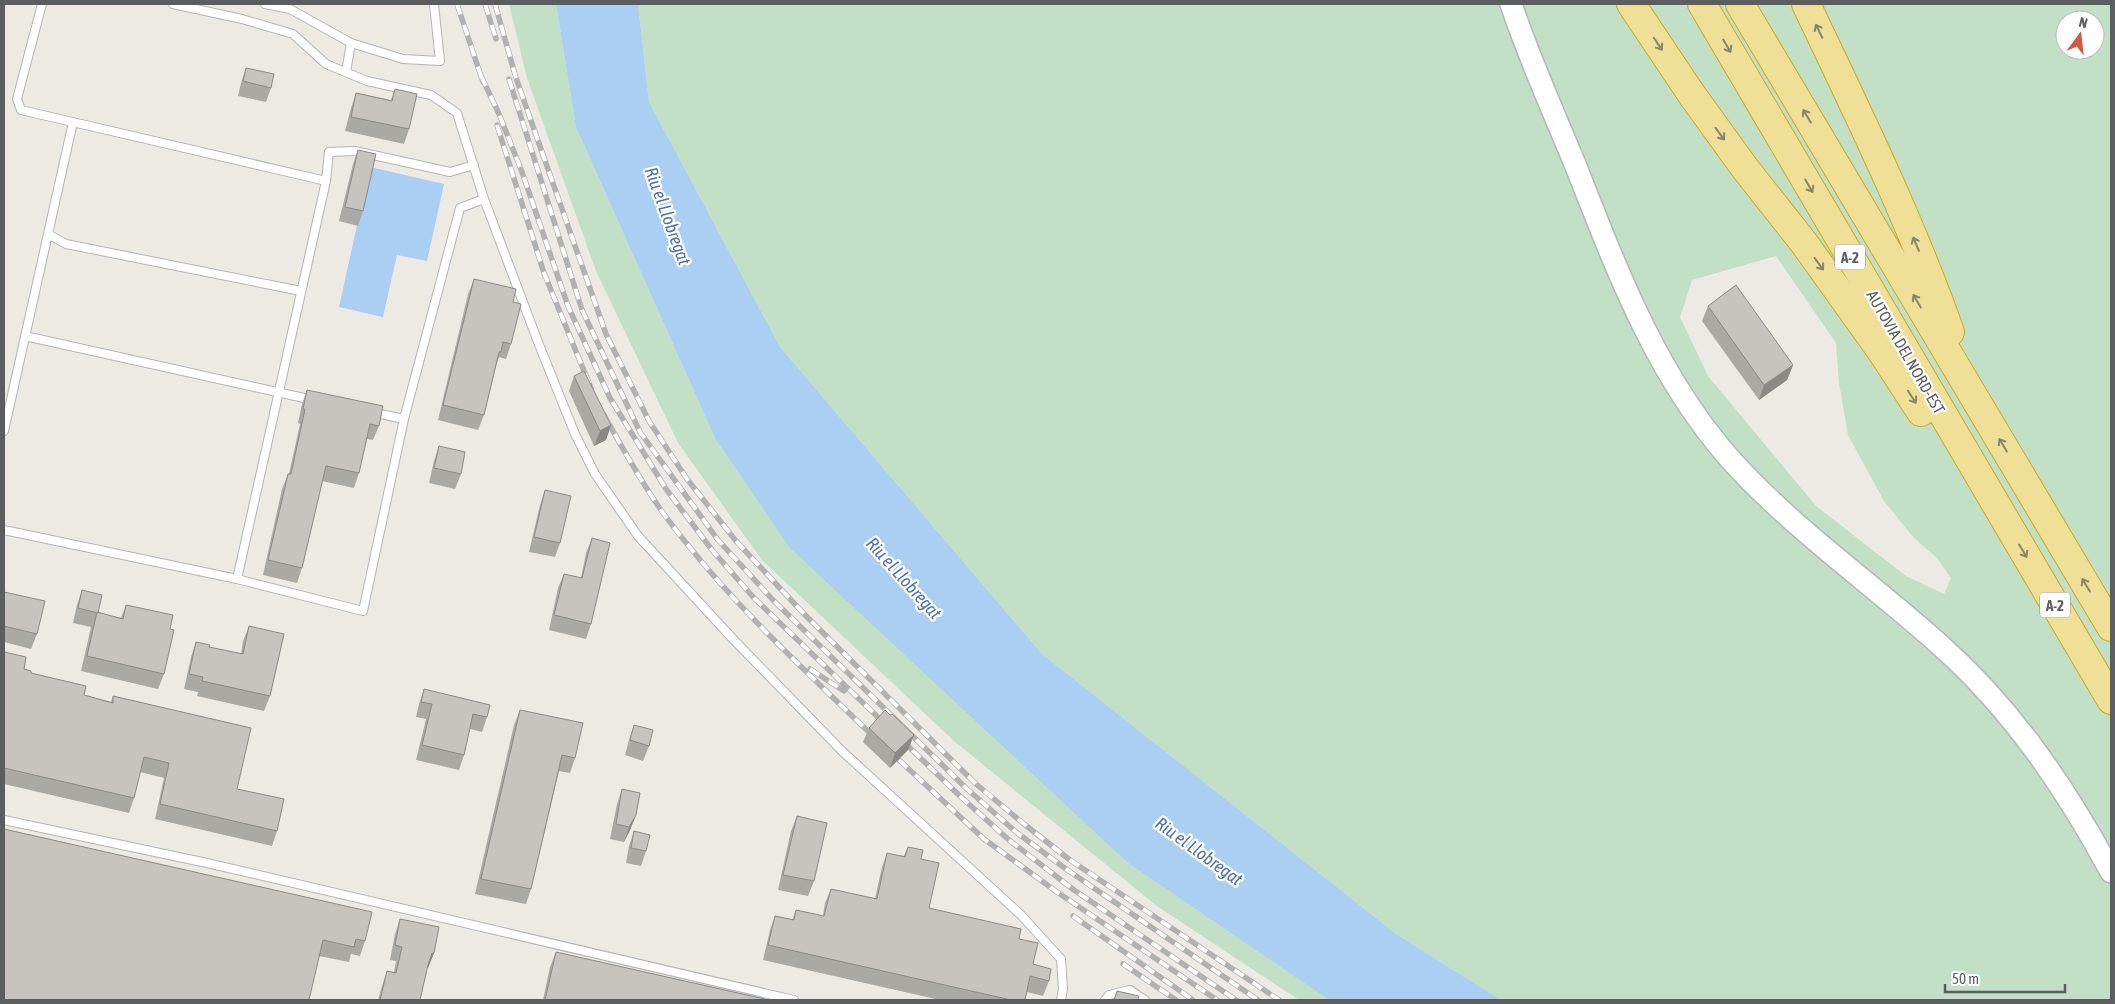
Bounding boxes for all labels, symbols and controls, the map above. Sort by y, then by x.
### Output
north arrow [2055,10,2105,60]
text: N [2077,14,2089,31]
one-way arrow [1814,24,1823,39]
one-way arrow [1653,37,1663,51]
one-way arrow [1722,38,1732,52]
one-way arrow [1802,109,1812,123]
one-way arrow [1715,127,1726,140]
water label: Riu el Llobregat [641,164,696,268]
one-way arrow [1804,178,1814,192]
one-way arrow [1910,237,1920,252]
road number: A-2 [1835,244,1865,270]
one-way arrow [1813,257,1824,270]
street label: AUTOVIA DEL NORD-EST [1863,287,1949,417]
one-way arrow [1912,294,1922,308]
one-way arrow [1906,390,1917,404]
one-way arrow [1998,439,2008,453]
water label: Riu el Llobregat [862,533,947,624]
one-way arrow [2019,544,2029,558]
one-way arrow [2081,578,2091,592]
road number: A-2 [2040,592,2070,618]
water label: Riu el Llobregat [1151,812,1247,890]
scale bar [1945,962,2065,994]
text: 50 m [1952,970,1979,987]

